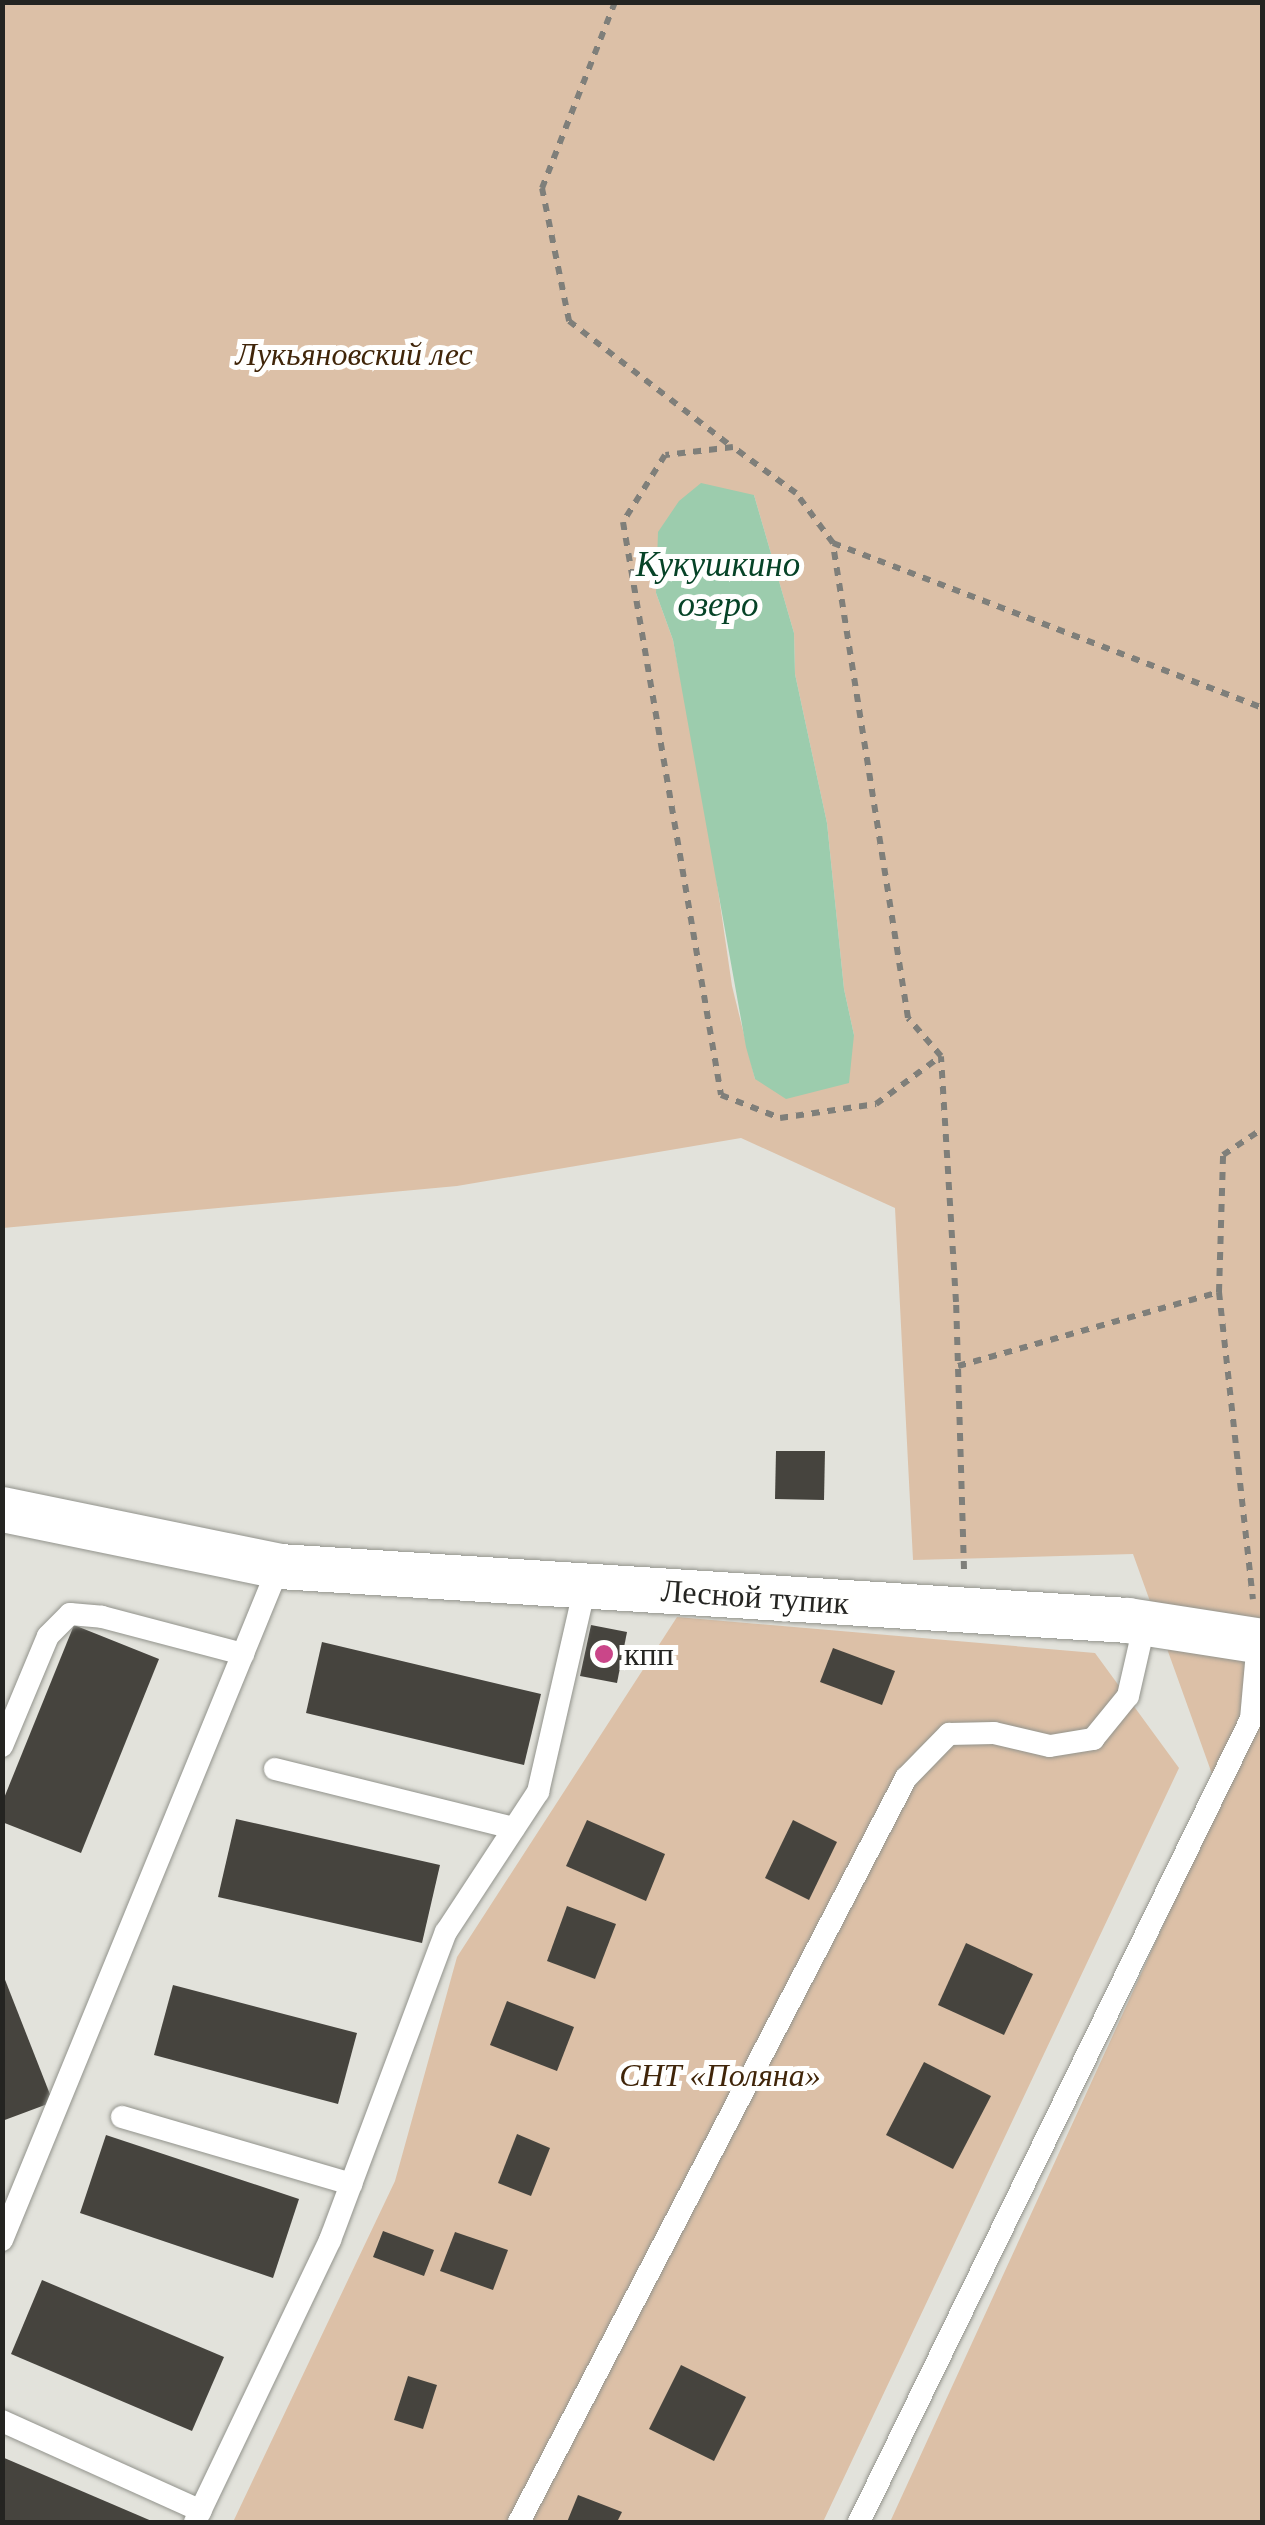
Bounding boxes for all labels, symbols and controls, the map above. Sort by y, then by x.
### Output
park label: Лукьяновский лес [235,335,473,373]
water label: Кукушкино озеро [636,544,800,626]
street label: Лесной тупик [660,1571,850,1623]
place label: кпп [624,1635,674,1673]
marker: кпп [593,1643,615,1665]
park label: СНТ «Поляна» [619,2056,821,2094]

